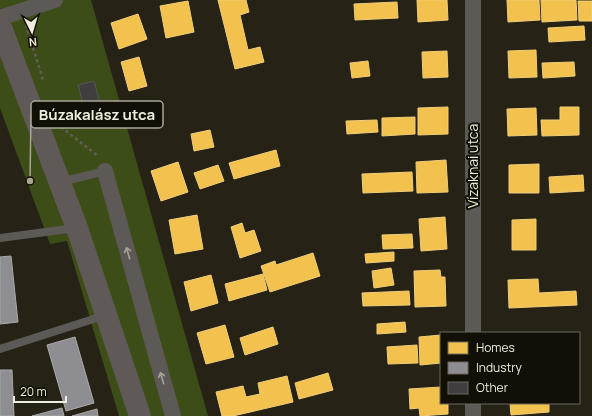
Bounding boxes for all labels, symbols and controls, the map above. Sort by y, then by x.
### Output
north arrow [12,12,52,52]
text: N [28,35,38,50]
callout: Búzakalász utca [31,101,163,128]
text: Búzakalász utca [39,104,155,125]
street label: Vízaknai utca [463,124,482,208]
one-way arrow [123,247,131,260]
legend [440,332,580,404]
text: Homes [476,339,515,356]
text: Industry [476,359,522,376]
one-way arrow [158,372,166,385]
scale bar [14,378,66,404]
text: Other [476,379,509,396]
text: 20 m [20,383,47,400]

